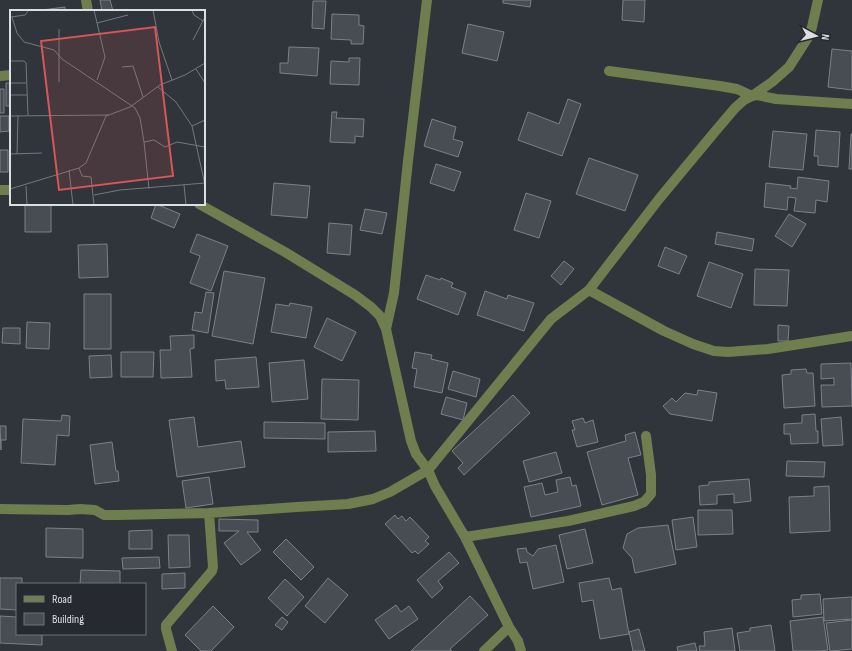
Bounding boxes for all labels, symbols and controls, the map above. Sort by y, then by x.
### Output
inset map [10,10,205,205]
north arrow [796,16,836,56]
text: N [819,33,832,41]
legend [16,583,146,635]
text: Road [52,592,72,607]
text: Building [52,612,84,627]

